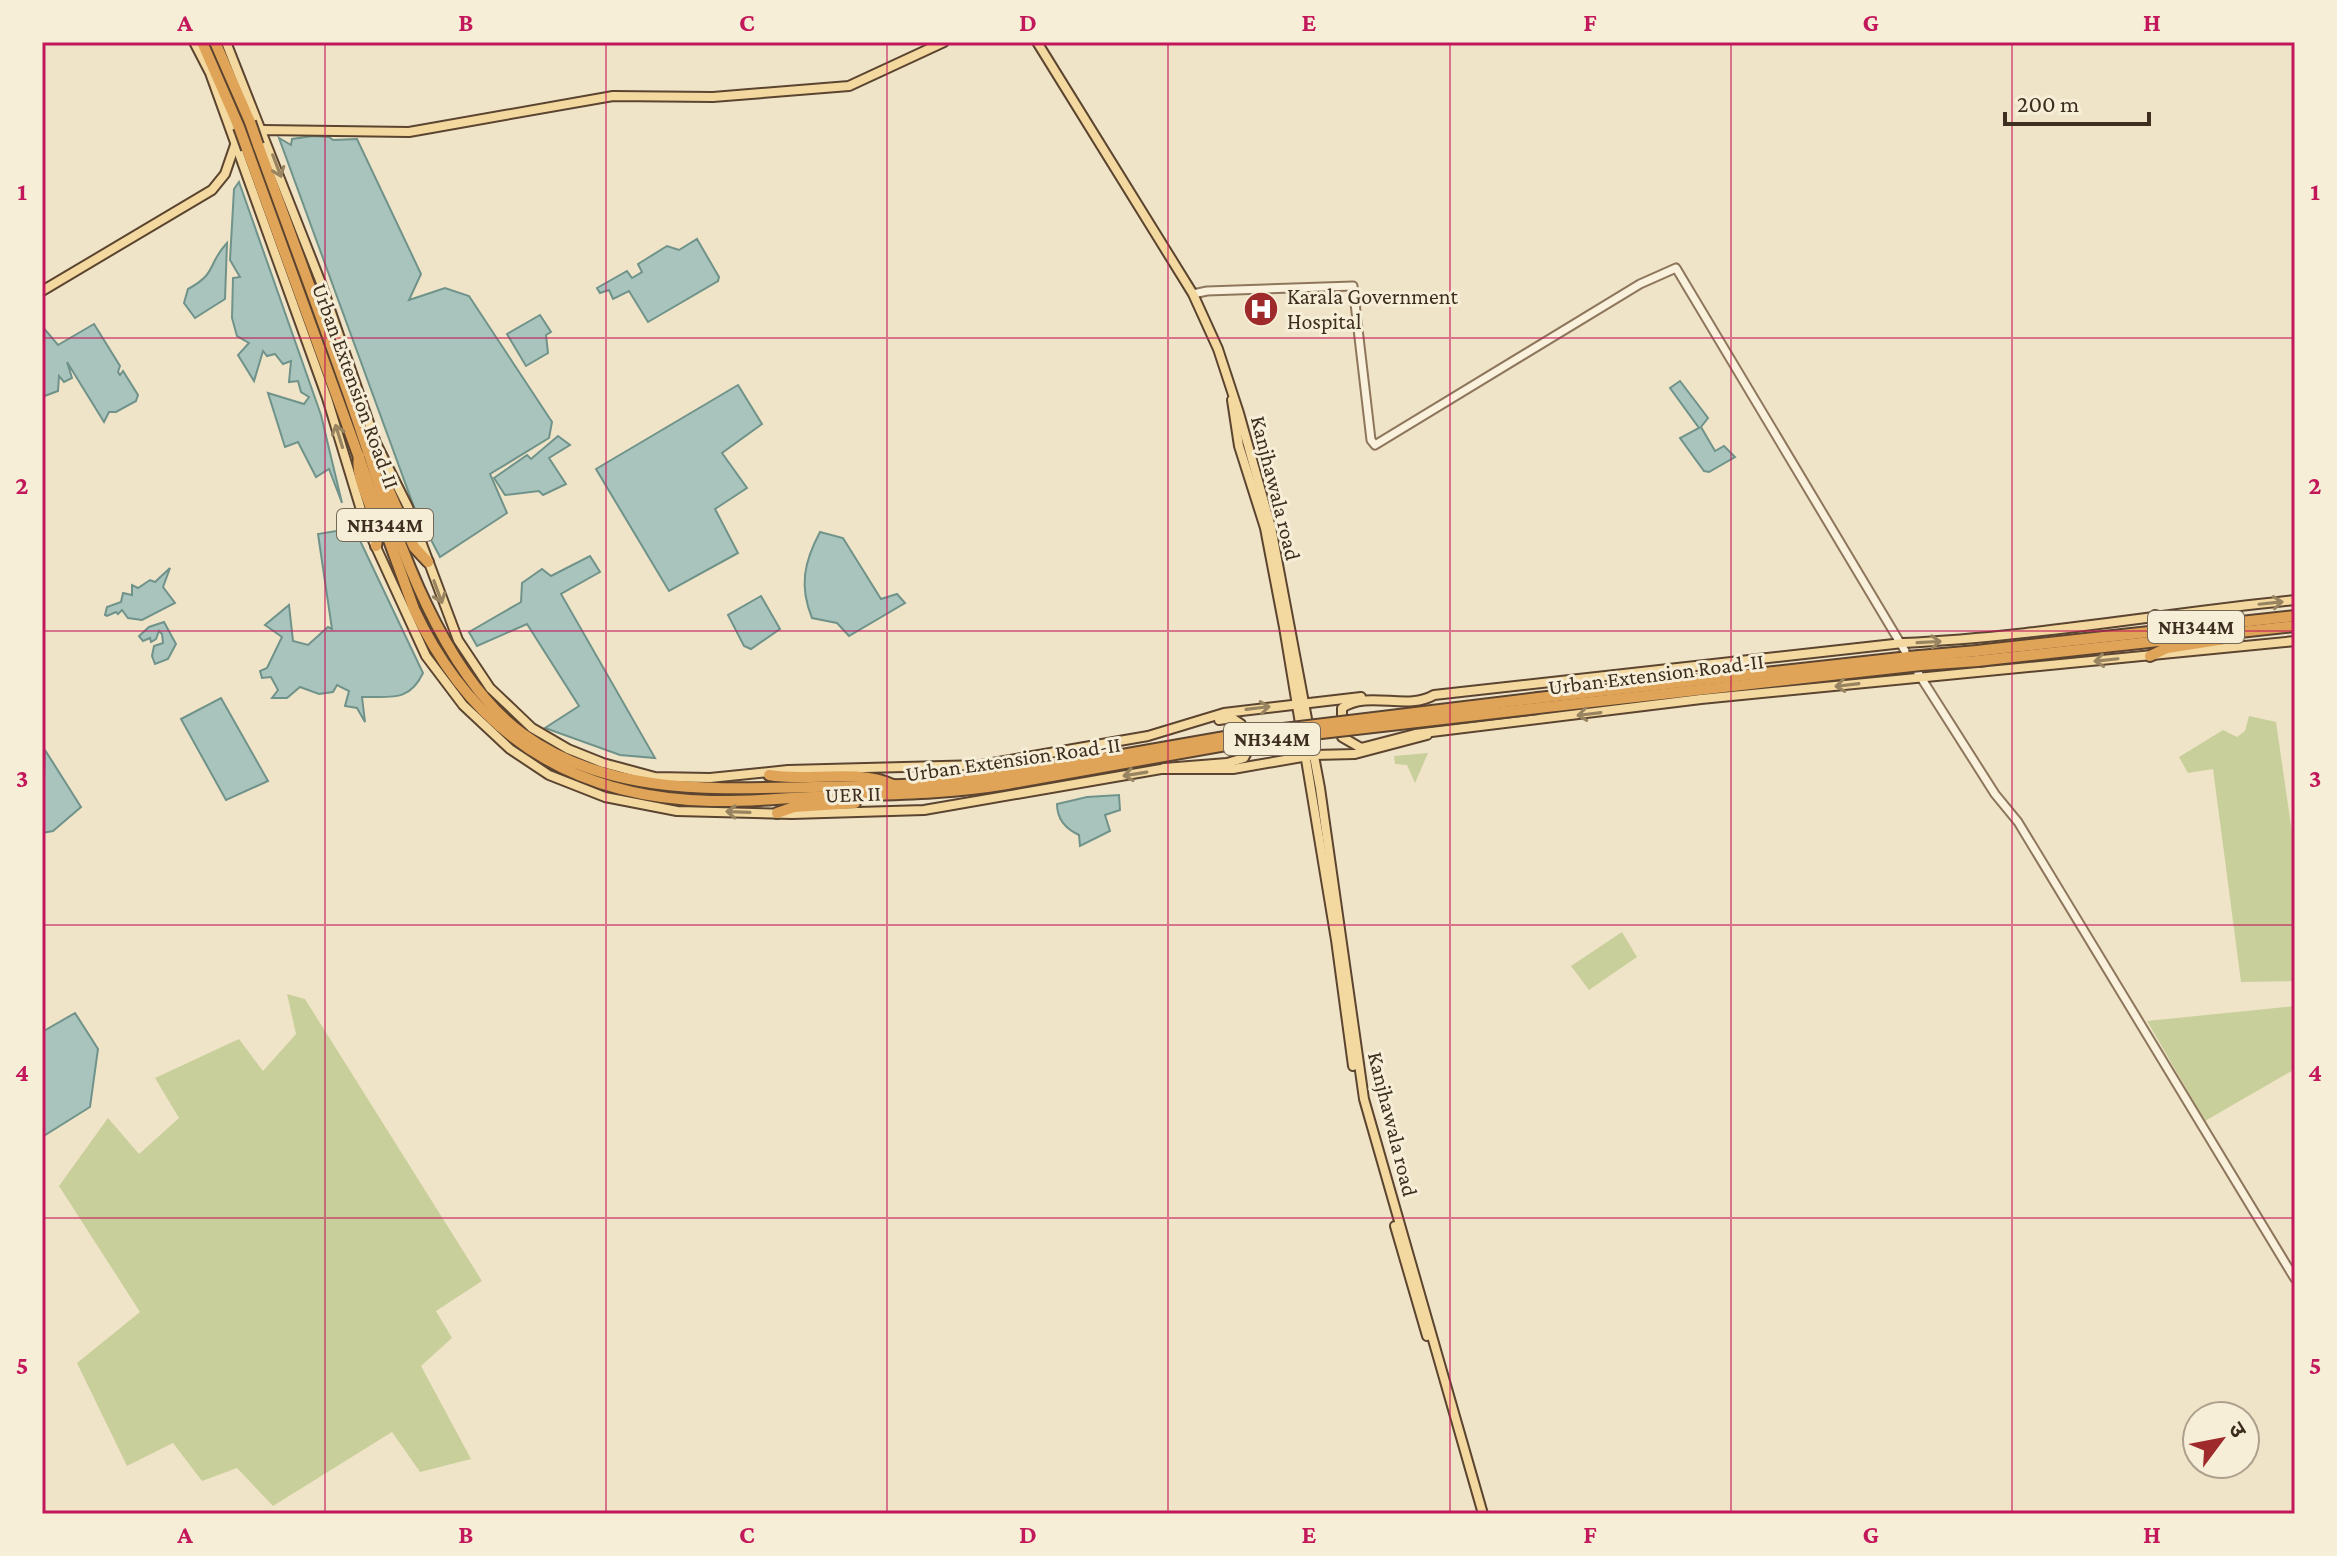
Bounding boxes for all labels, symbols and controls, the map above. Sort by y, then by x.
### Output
text: A [176,8,193,37]
text: B [458,8,474,37]
text: C [739,8,755,37]
text: D [1019,8,1037,37]
text: E [1302,8,1317,37]
text: F [1583,8,1597,37]
text: G [1863,8,1879,37]
text: H [2143,8,2161,37]
scale bar [2005,76,2149,126]
text: 200 m [2017,90,2079,117]
one-way arrow [271,153,285,178]
text: 1 [17,177,27,206]
text: 1 [2310,177,2320,206]
street label: Urban Extension Road-II [307,280,405,492]
place label: Karala Government Hospital [1287,284,1458,334]
hospital icon: Karala Government Hospital [1242,290,1280,328]
street label: Kanjhawala road [1246,413,1306,563]
one-way arrow [330,424,345,449]
text: 2 [15,471,29,500]
text: 2 [2308,471,2322,500]
road number: NH344M [337,509,433,541]
one-way arrow [432,579,446,604]
one-way arrow [2257,595,2284,610]
road number: NH344M [2148,611,2244,643]
one-way arrow [1915,634,1942,649]
street label: Urban Extension Road-II [1547,648,1765,700]
one-way arrow [2093,653,2120,668]
one-way arrow [1835,678,1860,693]
one-way arrow [1244,701,1271,716]
one-way arrow [1576,706,1603,721]
road number: NH344M [1224,723,1320,755]
street label: Urban Extension Road-II [904,732,1122,786]
text: 3 [16,764,28,793]
text: 3 [2309,764,2321,793]
one-way arrow [1123,767,1148,782]
street label: UER II [825,781,881,807]
one-way arrow [725,804,752,819]
street label: Kanjhawala road [1363,1049,1423,1199]
text: 4 [15,1058,29,1087]
text: 4 [2308,1058,2322,1087]
text: 5 [16,1351,28,1380]
text: 5 [2309,1351,2321,1380]
north arrow [2181,1400,2261,1480]
text: उ [2224,1418,2252,1443]
text: A [176,1520,193,1549]
text: B [458,1520,474,1549]
text: C [739,1520,755,1549]
text: D [1019,1520,1037,1549]
text: E [1302,1520,1317,1549]
text: F [1583,1520,1597,1549]
text: G [1863,1520,1879,1549]
text: H [2143,1520,2161,1549]

